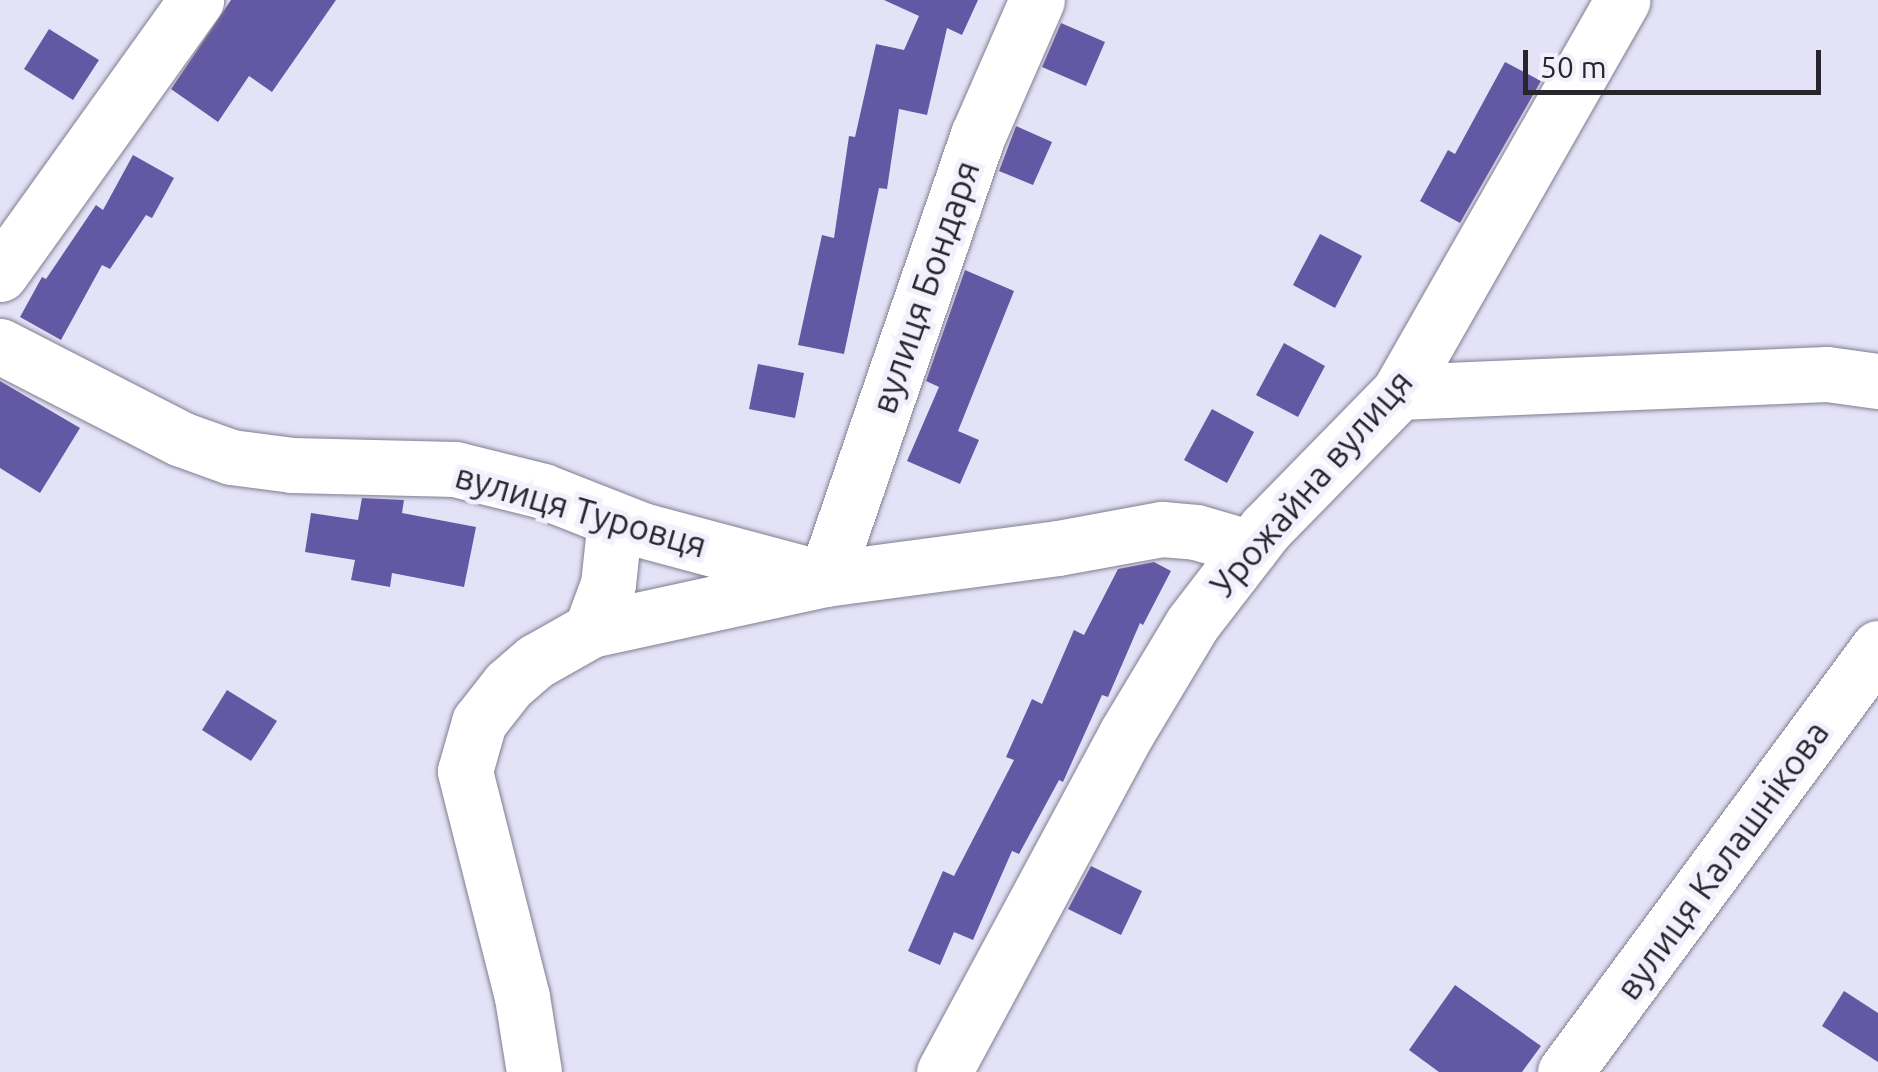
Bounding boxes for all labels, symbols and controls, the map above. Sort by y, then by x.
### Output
scale bar [1528,30,1826,92]
text: 50 m [1540,50,1607,84]
street label: вулиця Бондаря [862,155,988,419]
street label: Урожайна вулиця [1201,361,1421,605]
street label: вулиця Туровця [451,454,711,566]
street label: вулиця Калашнікова [1607,712,1837,1008]

